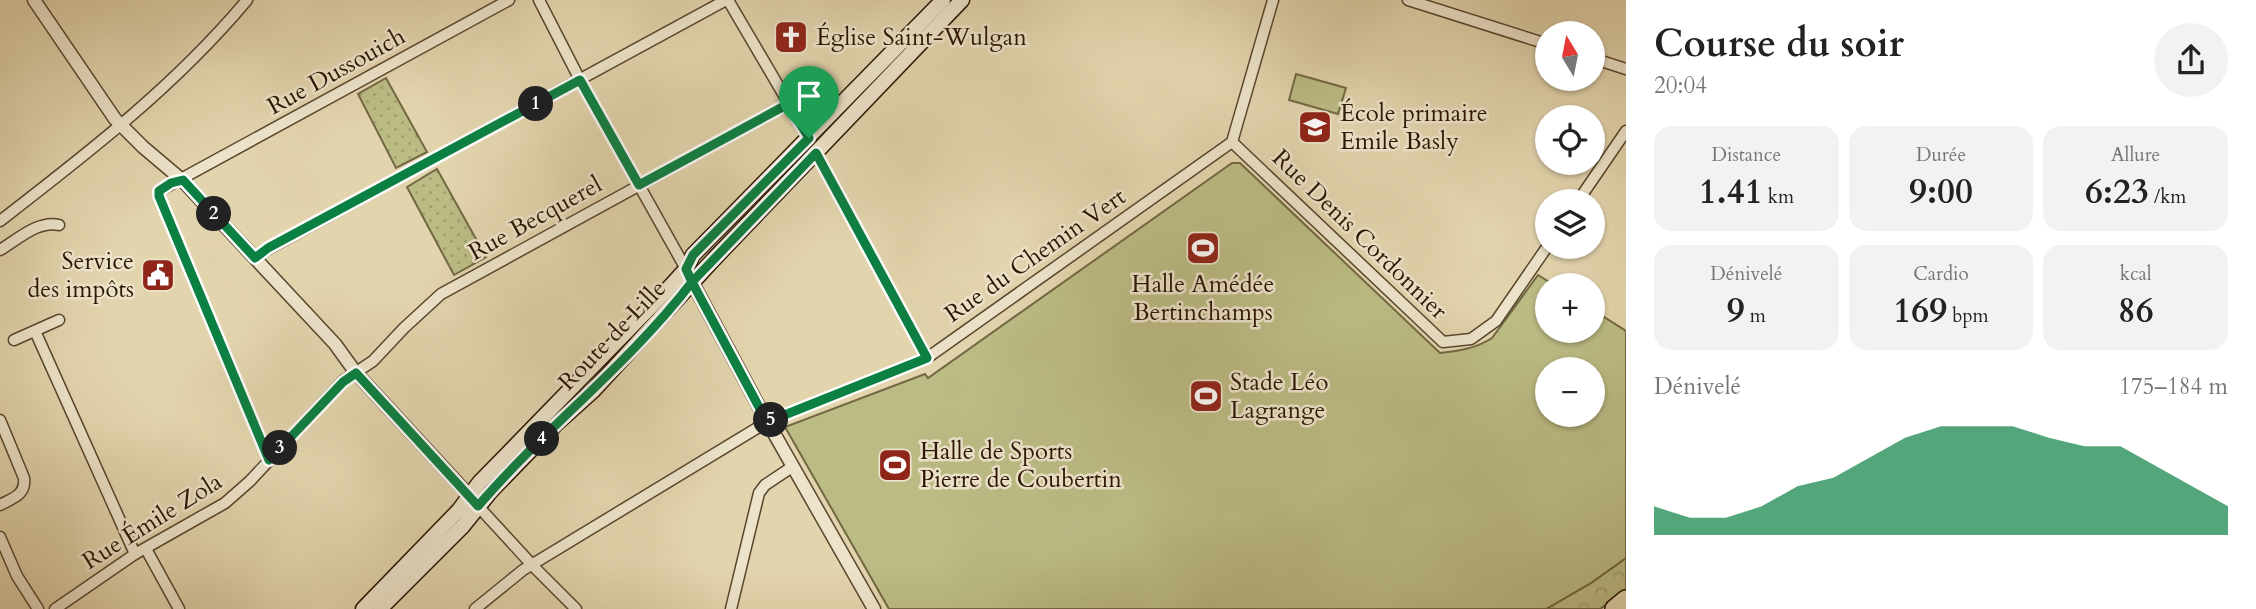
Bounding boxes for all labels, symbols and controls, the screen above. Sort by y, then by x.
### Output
church icon: Église Saint-Wulgan [772,18,810,56]
text: Course du soir [1654,18,1904,70]
street label: Rue Dussouich [261,20,411,123]
place label: Église Saint-Wulgan [816,21,1027,54]
north arrow [1535,21,1605,91]
map controls [1535,21,1605,427]
button: share [2154,23,2228,97]
pin [779,66,839,138]
text: 20:04 [1654,70,1707,101]
icon: arrive [790,77,828,115]
pin: 1 [518,86,554,122]
text: 1 [531,90,540,116]
place label: École primaire Emile Basly [1340,97,1488,158]
button: locate [1535,105,1605,175]
school or university icon: École primaire Emile Basly [1296,108,1334,146]
street label: Rue Denis Cordonnier [1265,142,1455,327]
text: Distance [1712,142,1781,168]
text: Durée [1916,142,1966,168]
text: Allure [2111,142,2160,168]
street label: Rue Becquerel [463,168,608,269]
text: 1.41 [1699,168,1763,216]
text: 9:00 [1909,168,1973,216]
text: 6:23 [2085,168,2149,216]
street label: Rue du Chemin Vert [938,180,1133,330]
text: km [1763,184,1794,210]
text: /km [2149,184,2186,210]
button: layers [1535,189,1605,259]
pin: 2 [196,196,232,232]
text: 2 [209,200,218,226]
sports icon: Halle Amédée Bertinchamps [1184,229,1222,267]
place label: Service des impôts [27,245,134,306]
public building icon: Service des impôts [139,256,177,294]
text: Dénivelé [1710,261,1782,287]
text: Cardio [1913,261,1969,287]
text: kcal [2120,261,2152,287]
place label: Halle Amédée Bertinchamps [1132,268,1274,329]
street label: Route de Lille [551,273,674,398]
button: + [1535,273,1605,343]
text: 9 [1727,287,1745,335]
text: 169 [1893,287,1947,335]
text: 86 [2118,287,2154,335]
text: m [1745,303,1766,329]
text: bpm [1947,303,1989,329]
button: − [1535,357,1605,427]
place label: Stade Léo Lagrange [1230,366,1329,427]
text: Dénivelé [1654,371,1741,402]
text: 175–184 m [2119,371,2228,402]
sports icon: Stade Léo Lagrange [1187,377,1225,415]
pin: 5 [754,402,788,438]
text: 5 [766,406,775,432]
pin: 4 [524,422,560,457]
text: 4 [537,425,546,451]
pin: 3 [262,430,298,466]
text: 3 [275,434,284,460]
place label: Halle de Sports Pierre de Coubertin [920,435,1122,496]
sports icon: Halle de Sports Pierre de Coubertin [876,446,914,484]
street label: Rue Émile Zola [76,465,229,578]

